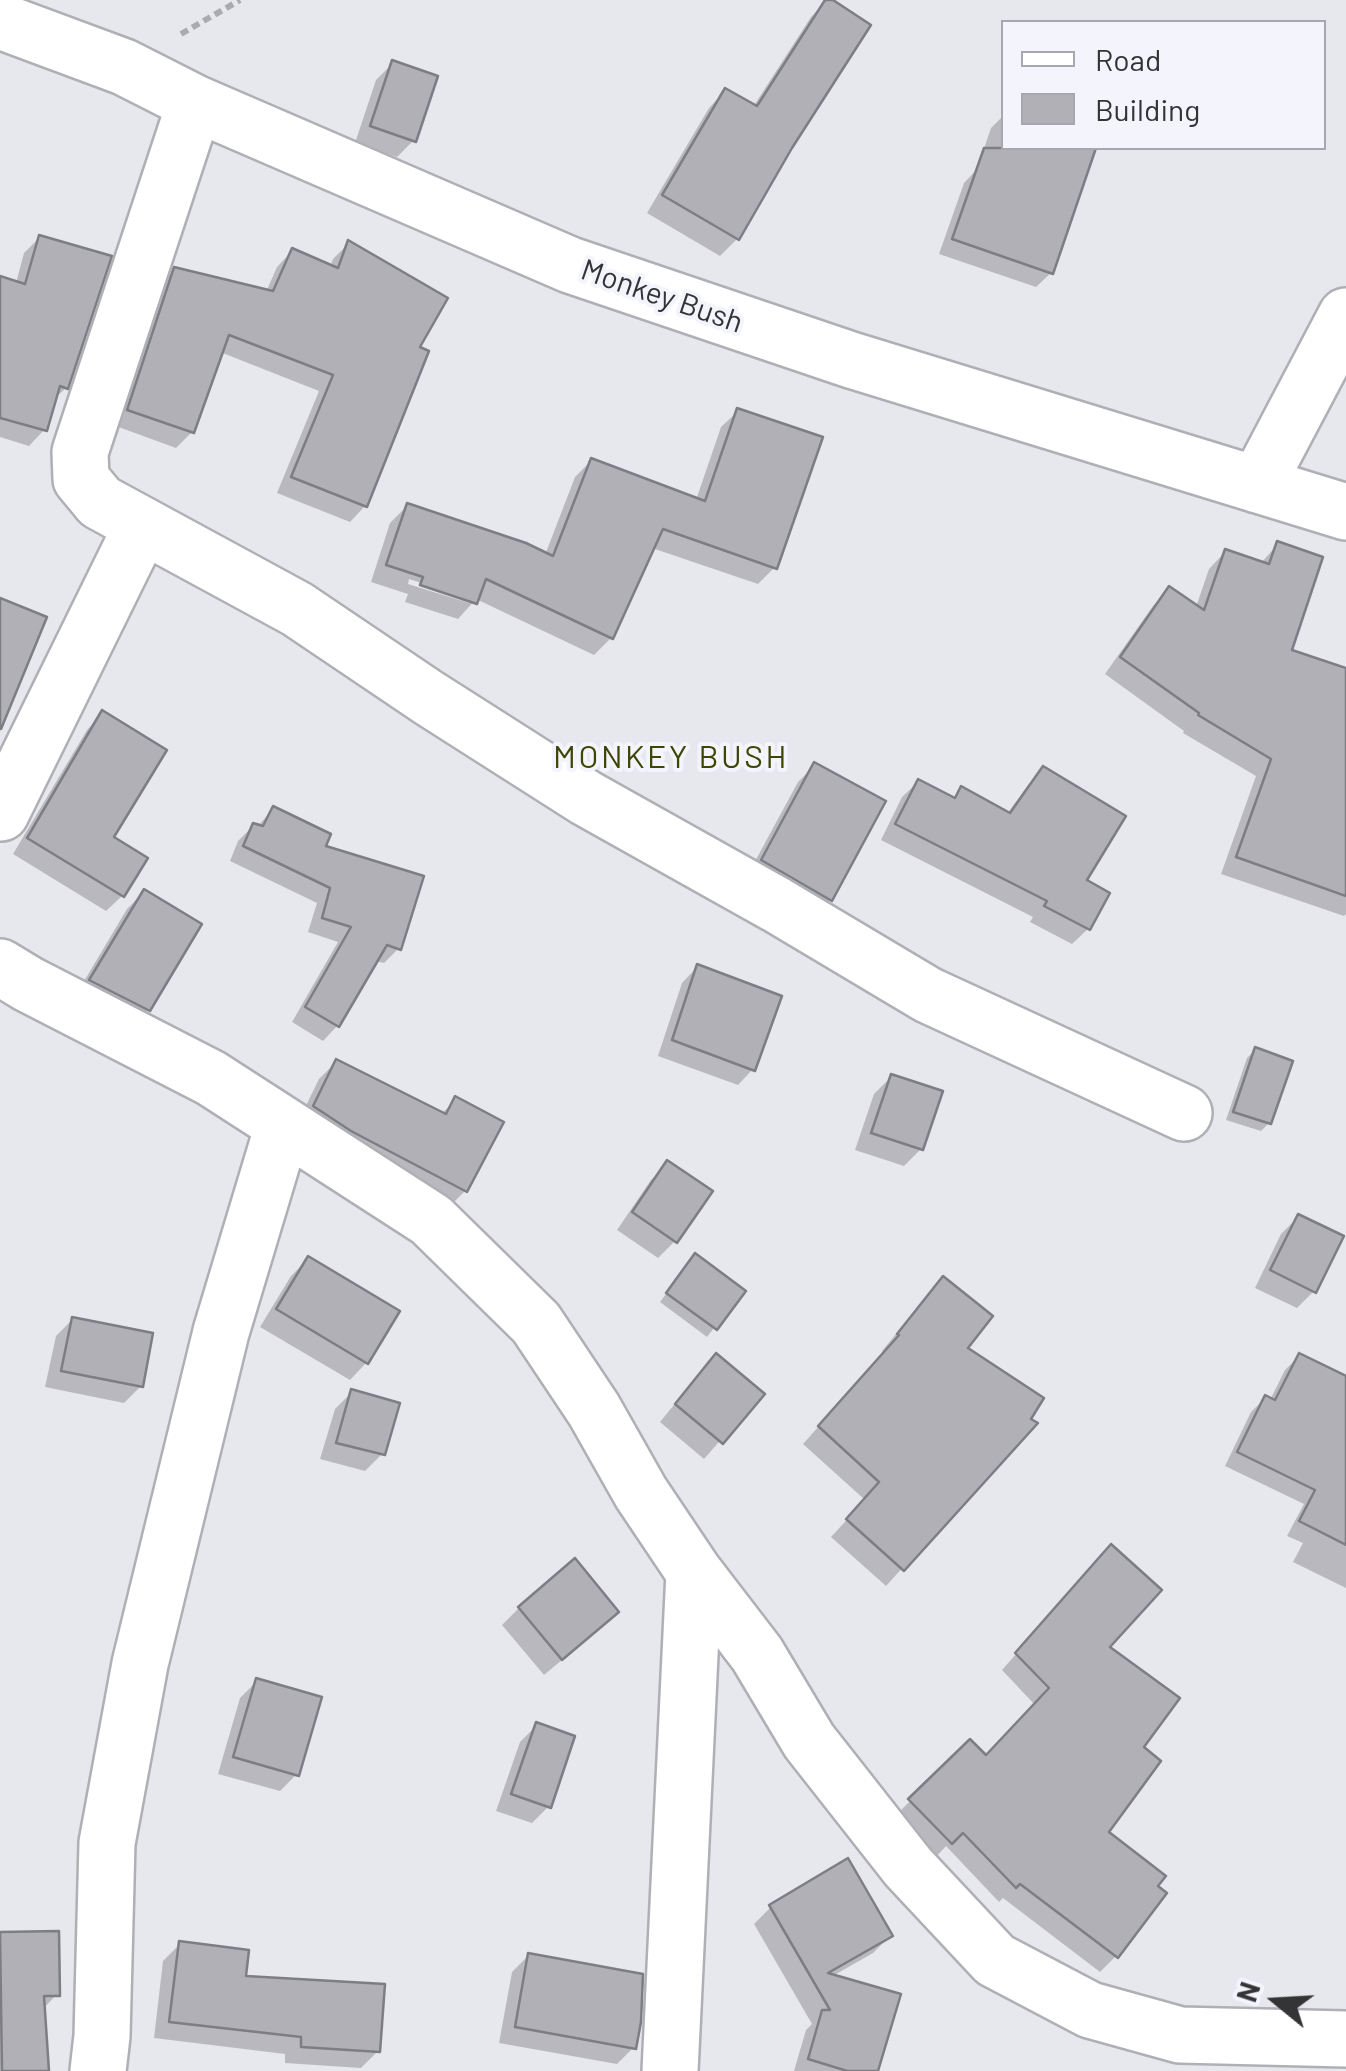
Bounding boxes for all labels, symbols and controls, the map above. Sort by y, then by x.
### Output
legend [1001,20,1326,150]
text: Road [1095,41,1161,77]
text: Building [1095,91,1200,127]
street label: Monkey Bush [576,251,748,341]
district label: MONKEY BUSH [553,738,789,776]
north arrow [1226,1951,1326,2051]
text: N [1228,1978,1267,2006]

